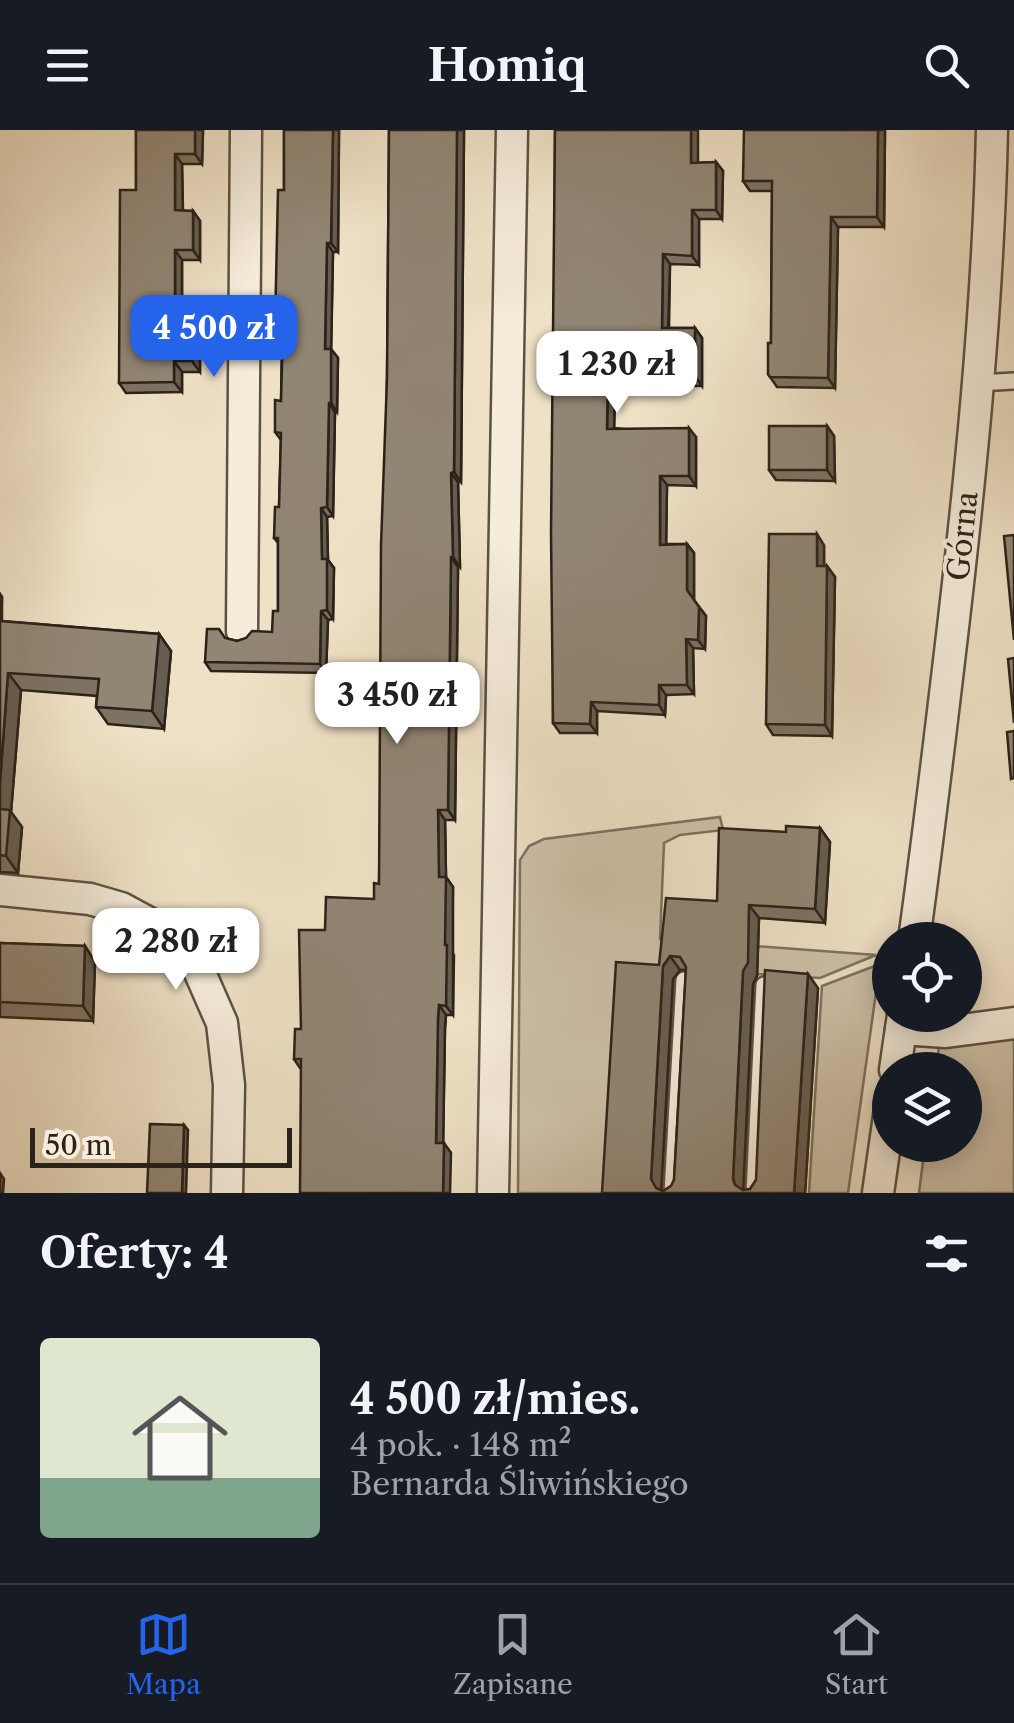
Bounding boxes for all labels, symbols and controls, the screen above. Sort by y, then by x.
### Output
text: Homiq [427,37,587,93]
icon: menu [40,38,95,93]
icon: search [919,38,974,93]
pin: 4 500 zł [111,295,317,380]
text: 4 500 zł [153,308,275,347]
pin: 1 230 zł [514,331,720,416]
text: 1 230 zł [558,344,676,383]
street label: Górna [939,489,986,583]
pin: 3 450 zł [294,662,500,747]
text: 3 450 zł [337,675,457,714]
pin: 2 280 zł [73,908,279,993]
text: 2 280 zł [114,921,238,960]
map controls [872,922,982,1162]
button: locate [872,922,982,1032]
button: layers [872,1052,982,1162]
scale bar [30,1123,292,1168]
text: 50 m [45,1128,112,1162]
icon: filters [919,1226,974,1281]
text: Oferty: 4 [40,1227,229,1279]
text: 4 500 zł/mies. [350,1373,640,1425]
icon: home [120,1378,240,1498]
text: 4 pok. · 148 m² [350,1425,572,1464]
text: Bernarda Śliwińskiego [350,1464,689,1503]
tab: Mapa [126,1607,201,1701]
tab: Zapisane [453,1607,573,1701]
tab: Start [825,1607,888,1701]

